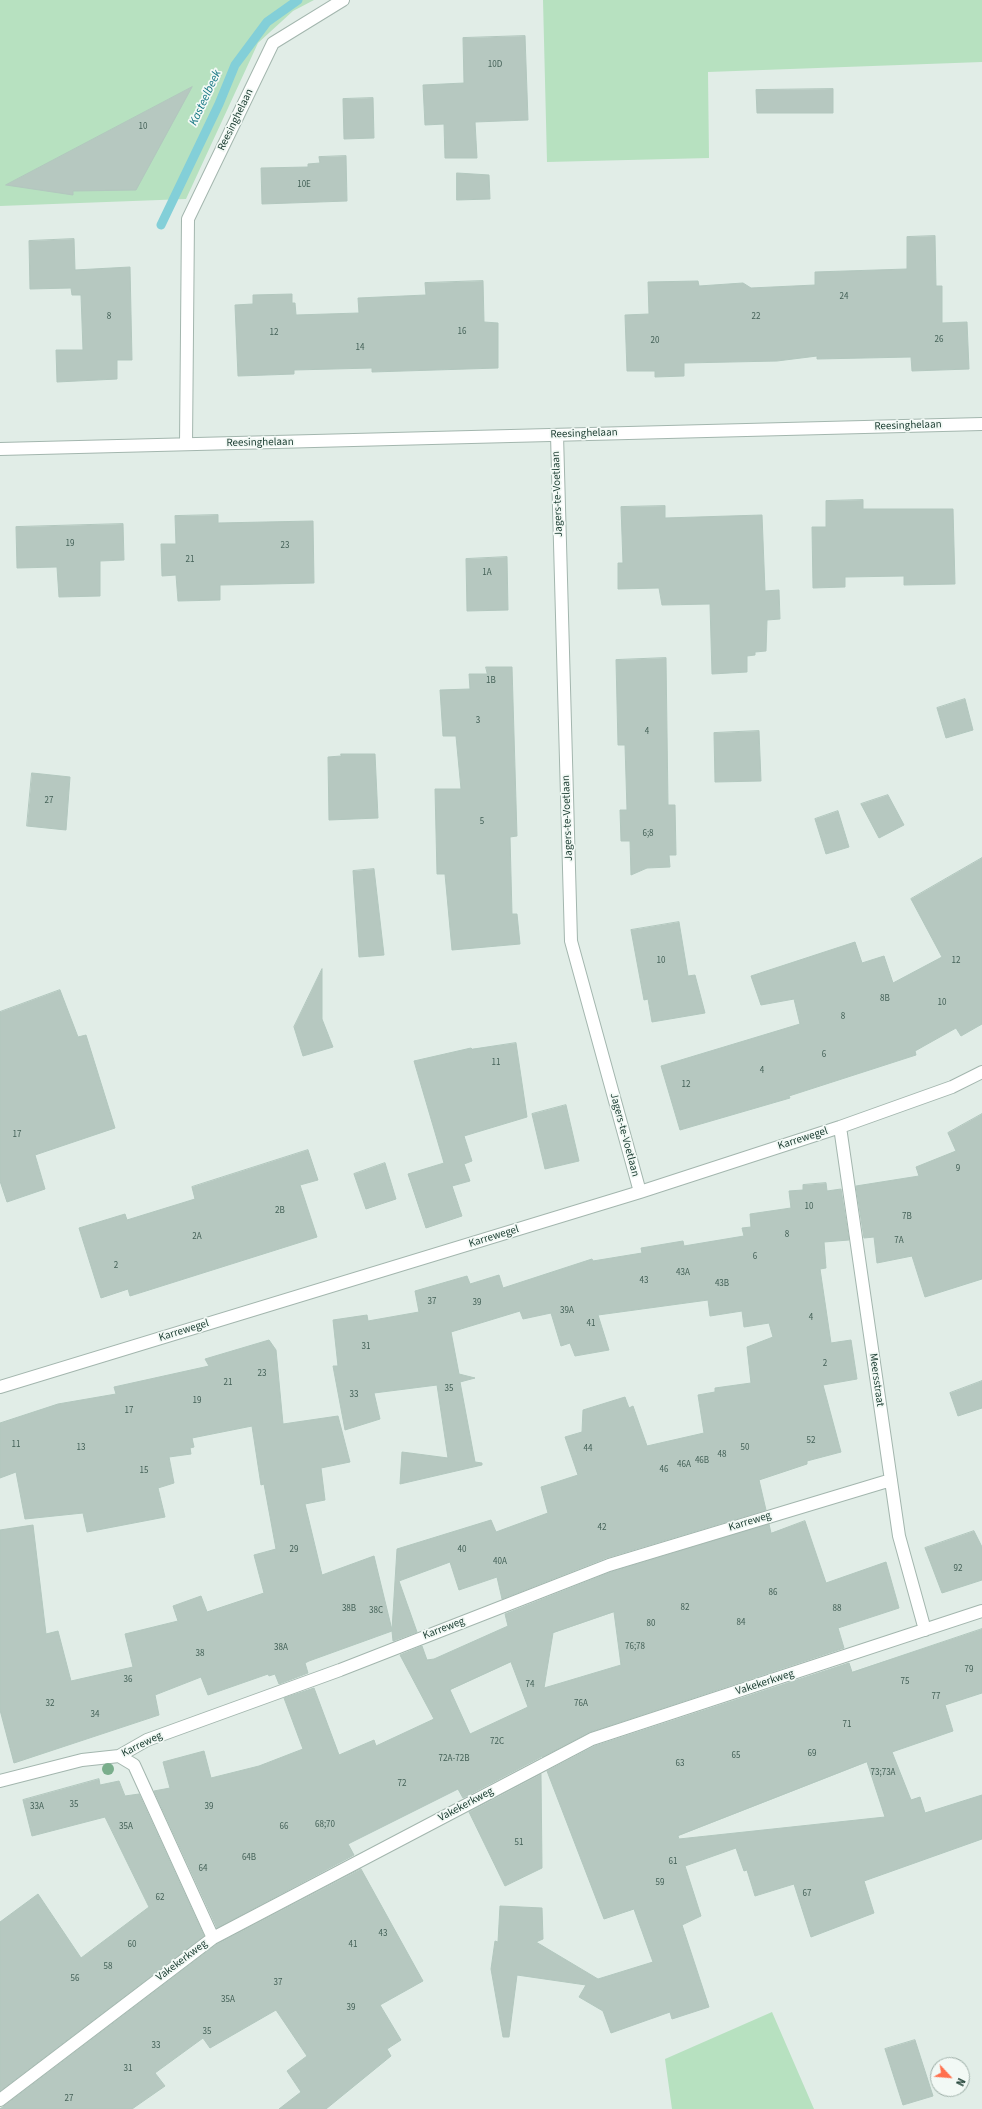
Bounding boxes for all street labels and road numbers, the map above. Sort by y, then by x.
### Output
street label: Reesinghelaan [215,87,257,153]
street label: Reesinghelaan [874,418,942,434]
street label: Reesinghelaan [550,426,618,442]
street label: Reesinghelaan [226,436,294,450]
street label: Jagers-te-Voetlaan [550,451,566,537]
street label: Jagers-te-Voetlaan [560,775,576,861]
street label: Jagers-te-Voetlaan [606,1092,642,1178]
street label: Karrewegel [776,1125,830,1153]
street label: Karrewegel [467,1223,521,1251]
street label: Karrewegel [157,1317,211,1345]
street label: Meersstraat [866,1353,886,1407]
street label: Karreweg [727,1509,773,1535]
street label: Karreweg [421,1615,467,1643]
street label: Vakekerkweg [734,1667,796,1699]
street label: Karreweg [119,1729,165,1761]
street label: Vakekerkweg [436,1785,496,1825]
street label: Vakekerkweg [154,1938,210,1984]

